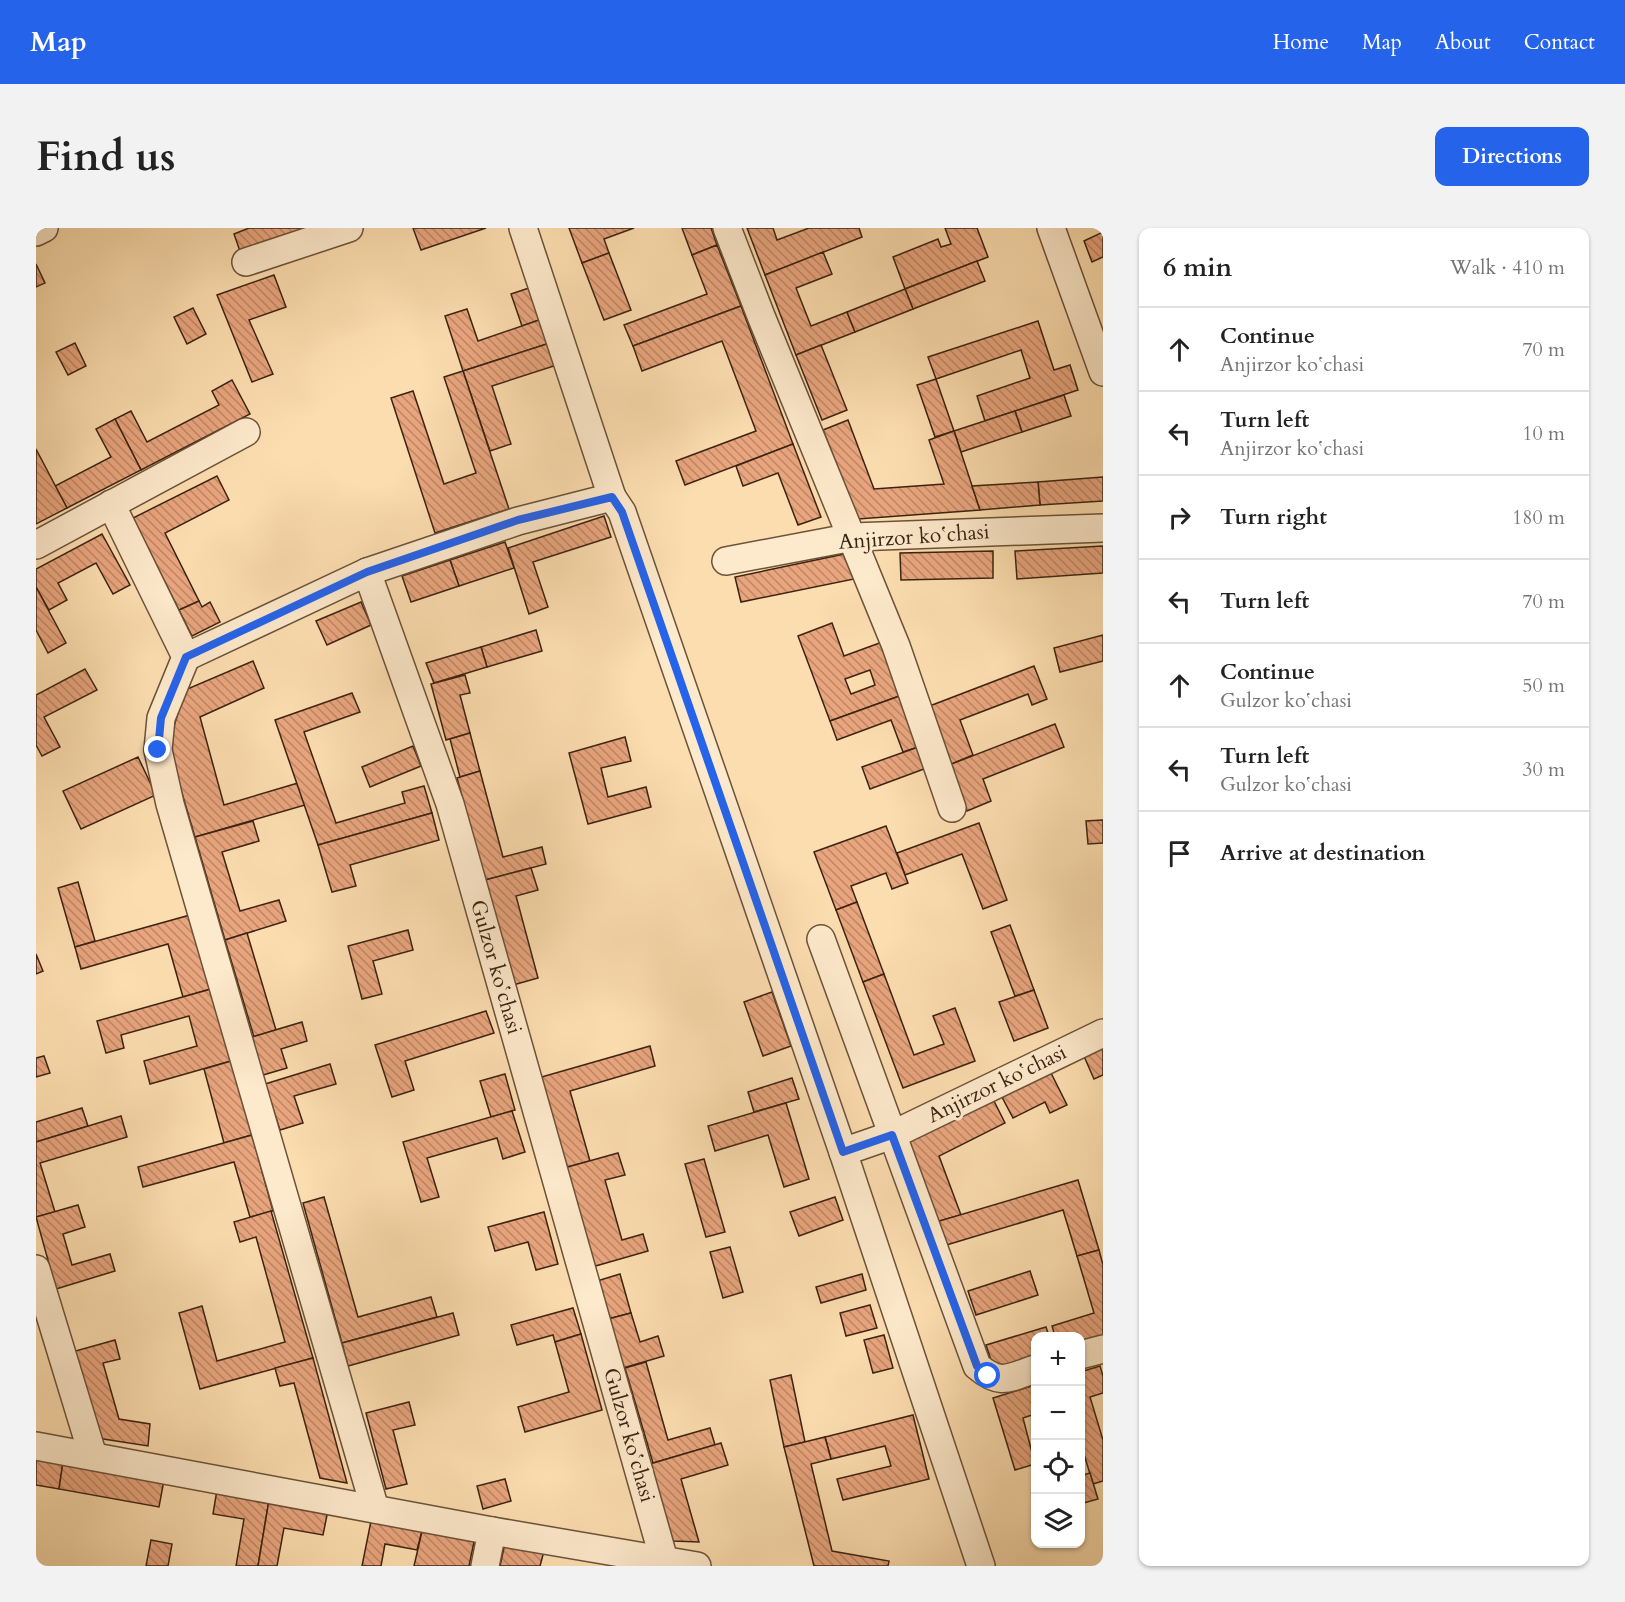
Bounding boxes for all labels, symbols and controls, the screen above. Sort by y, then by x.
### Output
text: Map [30,23,87,61]
text: Home [1273,28,1329,57]
text: Map [1362,28,1402,57]
text: About [1435,28,1491,57]
text: Contact [1524,28,1595,57]
button: Directions [1435,127,1589,186]
text: Find us [36,128,176,185]
text: 6 min [1163,250,1232,285]
text: Walk · 410 m [1450,254,1565,281]
text: Continue [1220,321,1315,351]
icon: ahead [1163,333,1196,366]
text: 70 m [1522,336,1565,363]
text: Anjirzor koʻchasi [1220,351,1364,378]
text: Turn left [1220,405,1309,435]
icon: left [1163,417,1196,450]
text: 10 m [1522,420,1565,447]
text: Anjirzor koʻchasi [1220,435,1364,462]
icon: right [1163,501,1196,534]
text: Turn right [1220,502,1327,532]
text: 180 m [1512,504,1565,531]
street label: Anjirzor koʻchasi [837,517,991,557]
icon: left [1163,585,1196,618]
text: Turn left [1220,586,1309,616]
text: 70 m [1522,588,1565,615]
text: Continue [1220,657,1315,687]
icon: ahead [1163,669,1196,702]
text: 50 m [1522,672,1565,699]
text: Gulzor koʻchasi [1220,687,1352,714]
route end [144,736,170,762]
text: Turn left [1220,741,1309,771]
icon: left [1163,753,1196,786]
text: 30 m [1522,756,1565,783]
text: Gulzor koʻchasi [1220,771,1352,798]
icon: arrive [1163,837,1196,870]
text: Arrive at destination [1220,838,1425,868]
street label: Gulzor koʻchasi [463,896,529,1038]
street label: Anjirzor koʻchasi [923,1038,1071,1130]
map controls [1031,1332,1085,1548]
button: + [1031,1332,1085,1386]
route start [974,1362,1000,1388]
street label: Gulzor koʻchasi [596,1364,662,1506]
button: − [1031,1386,1085,1440]
button: locate [1031,1440,1085,1494]
button: layers [1031,1494,1085,1548]

